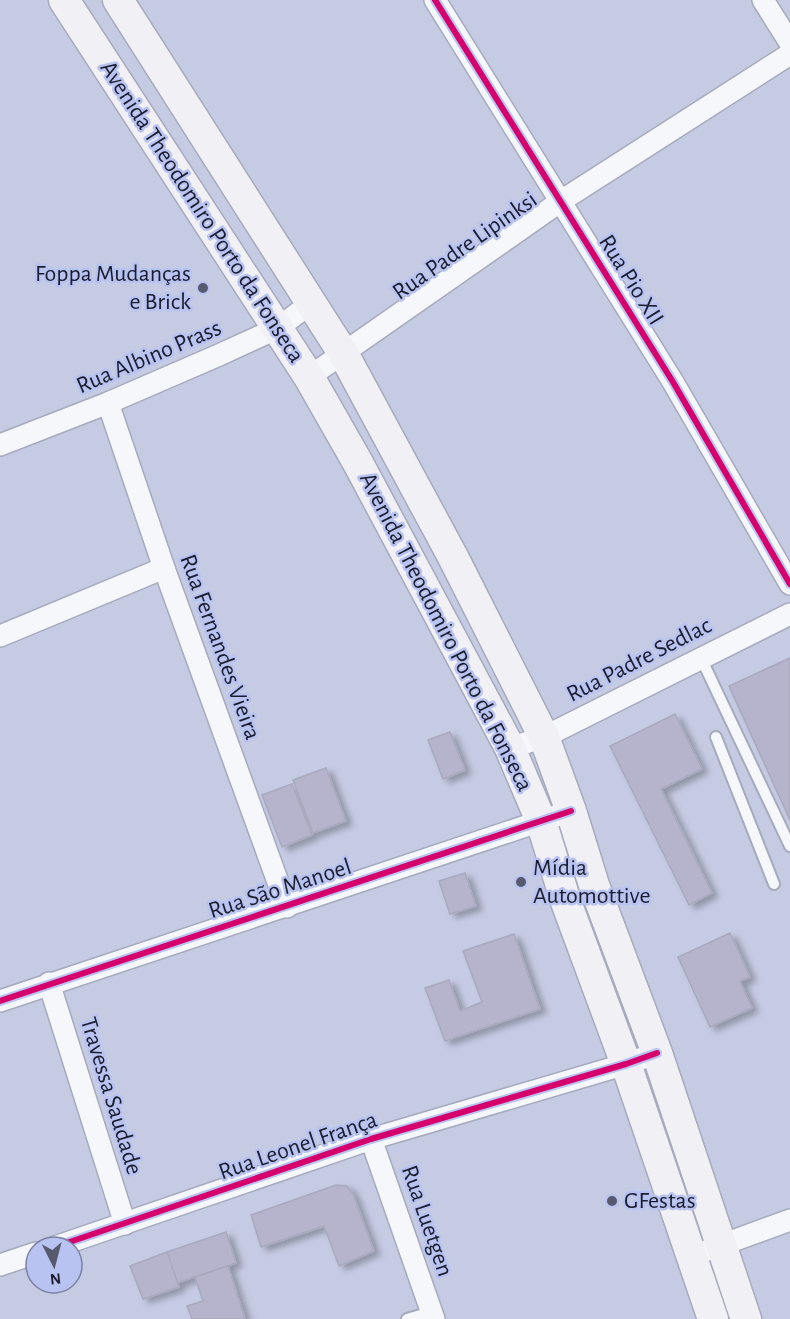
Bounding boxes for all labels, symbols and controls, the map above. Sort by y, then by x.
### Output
street label: Avenida Theodomiro Porto da Fonseca [96,57,308,367]
street label: Rua Padre Lipinksi [388,187,542,305]
street label: Rua Pio XII [594,231,668,329]
place label: Foppa Mudanças e Brick [35,262,191,314]
marker: Foppa Mudanças e Brick [196,281,210,295]
street label: Rua Albino Prass [73,316,225,398]
street label: Avenida Theodomiro Porto da Fonseca [355,469,537,795]
street label: Rua Fernandes Vieira [175,551,265,743]
street label: Rua Padre Sedlac [563,613,715,707]
street label: Rua São Manoel [206,855,354,923]
place label: Mídia Automottive [533,856,650,908]
marker: Mídia Automottive [514,875,528,889]
street label: Travessa Saudade [76,1014,146,1178]
street label: Rua Leonel França [216,1108,380,1184]
street label: Rua Luetgen [397,1162,457,1280]
place label: GFestas [624,1189,696,1213]
marker: GFestas [605,1194,619,1208]
north arrow [24,1235,84,1295]
text: N [49,1270,62,1287]

